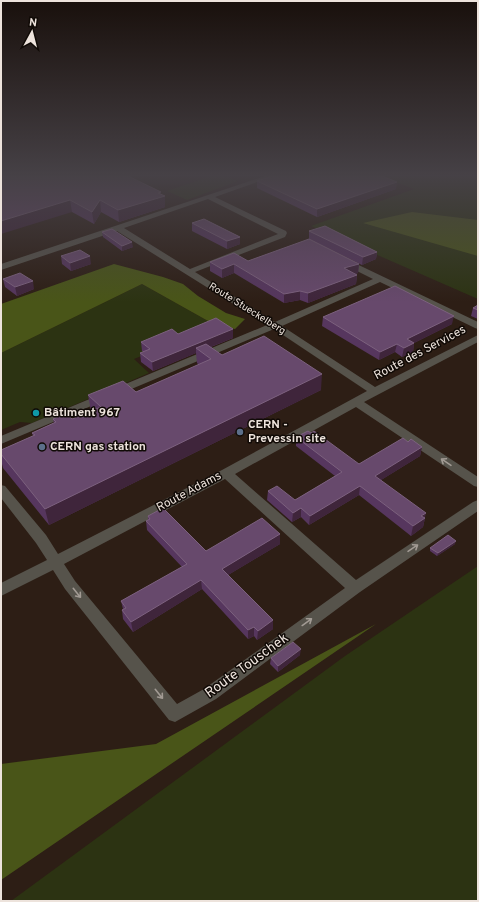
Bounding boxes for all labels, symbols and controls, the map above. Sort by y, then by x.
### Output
north arrow [12,12,52,52]
text: N [28,16,38,30]
street label: Route Stueckelberg [206,280,288,338]
street label: Route des Services [371,322,469,384]
place label: Bâtiment 967 [44,405,120,421]
marker: Bâtiment 967 [31,408,41,418]
place label: CERN - Prevessin site [248,417,326,447]
marker: CERN - Prevessin site [235,427,245,437]
place label: CERN gas station [50,439,146,455]
marker: CERN gas station [37,442,47,452]
one-way arrow [440,458,451,466]
street label: Route Adams [154,468,224,516]
one-way arrow [408,544,419,552]
one-way arrow [73,588,82,599]
one-way arrow [301,618,312,627]
street label: Route Touschek [202,630,292,702]
one-way arrow [155,689,164,700]

